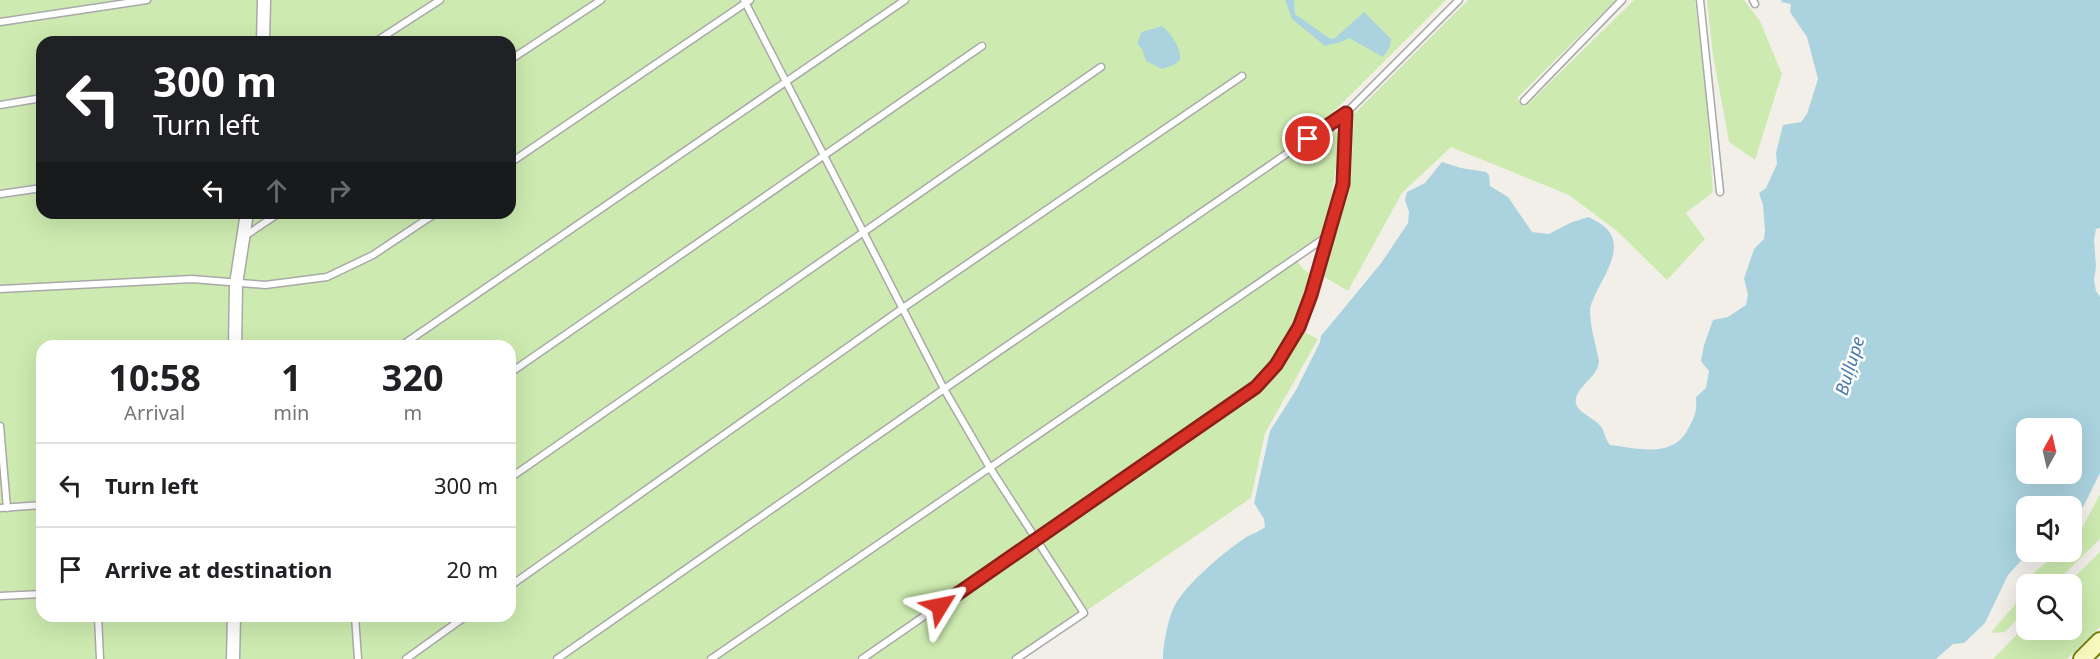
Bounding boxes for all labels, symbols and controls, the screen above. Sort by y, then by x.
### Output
text: 300 m [153,52,277,109]
icon: left [54,60,132,138]
text: Turn left [153,106,259,143]
pin [1282,113,1333,164]
icon: arrive [1291,122,1324,155]
icon: left [197,174,230,207]
icon: ahead [260,174,293,207]
icon: right [323,174,356,207]
water label: Buļļupe [1829,333,1869,398]
text: 10:58 [108,353,201,402]
text: 1 [281,353,302,402]
text: 320 [382,353,444,402]
text: Arrival [124,399,185,426]
text: min [273,399,309,426]
text: m [403,399,422,426]
north arrow [2016,418,2082,484]
map controls [2016,418,2082,640]
icon: left [54,469,87,502]
text: Turn left [105,470,199,500]
text: 300 m [434,470,498,500]
button: sound [2016,496,2082,562]
icon: arrive [54,553,87,586]
text: Arrive at destination [105,554,332,584]
text: 20 m [447,554,498,584]
position arrow [908,574,972,638]
button: search [2016,574,2082,640]

